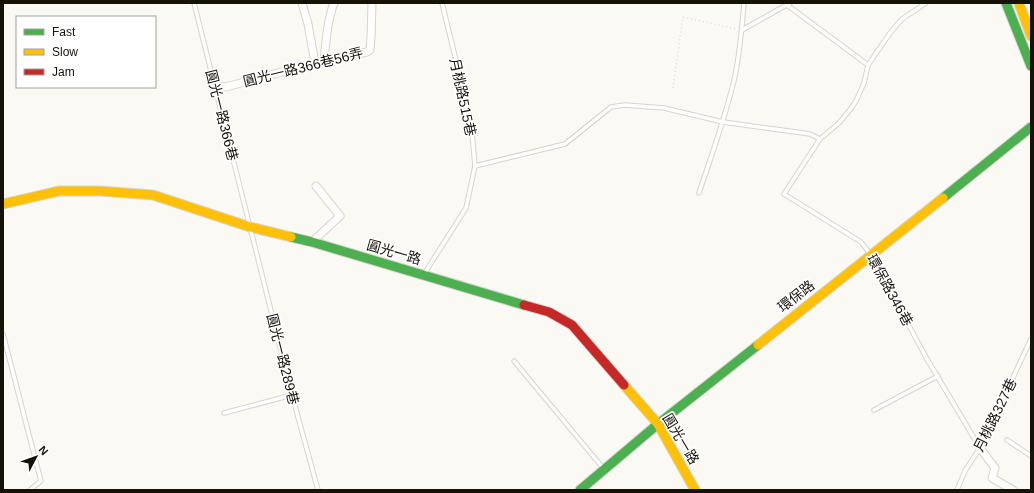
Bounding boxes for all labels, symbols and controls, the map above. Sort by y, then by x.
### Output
legend [16,16,156,88]
text: Fast [52,25,76,39]
street label: 圓光一路366巷56弄 [241,44,365,90]
text: Slow [52,45,78,59]
street label: 月桃路515巷 [447,57,479,137]
text: Jam [52,65,75,79]
street label: 圓光一路366巷 [203,68,241,162]
street label: 圓光一路 [365,237,423,267]
street label: 環保路346巷 [864,251,916,329]
street label: 環保路 [775,277,817,315]
street label: 圓光一路289巷 [264,312,302,406]
street label: 月桃路327巷 [970,376,1020,454]
street label: 圓光一路 [660,411,702,467]
north arrow [16,437,56,477]
text: N [36,444,51,457]

